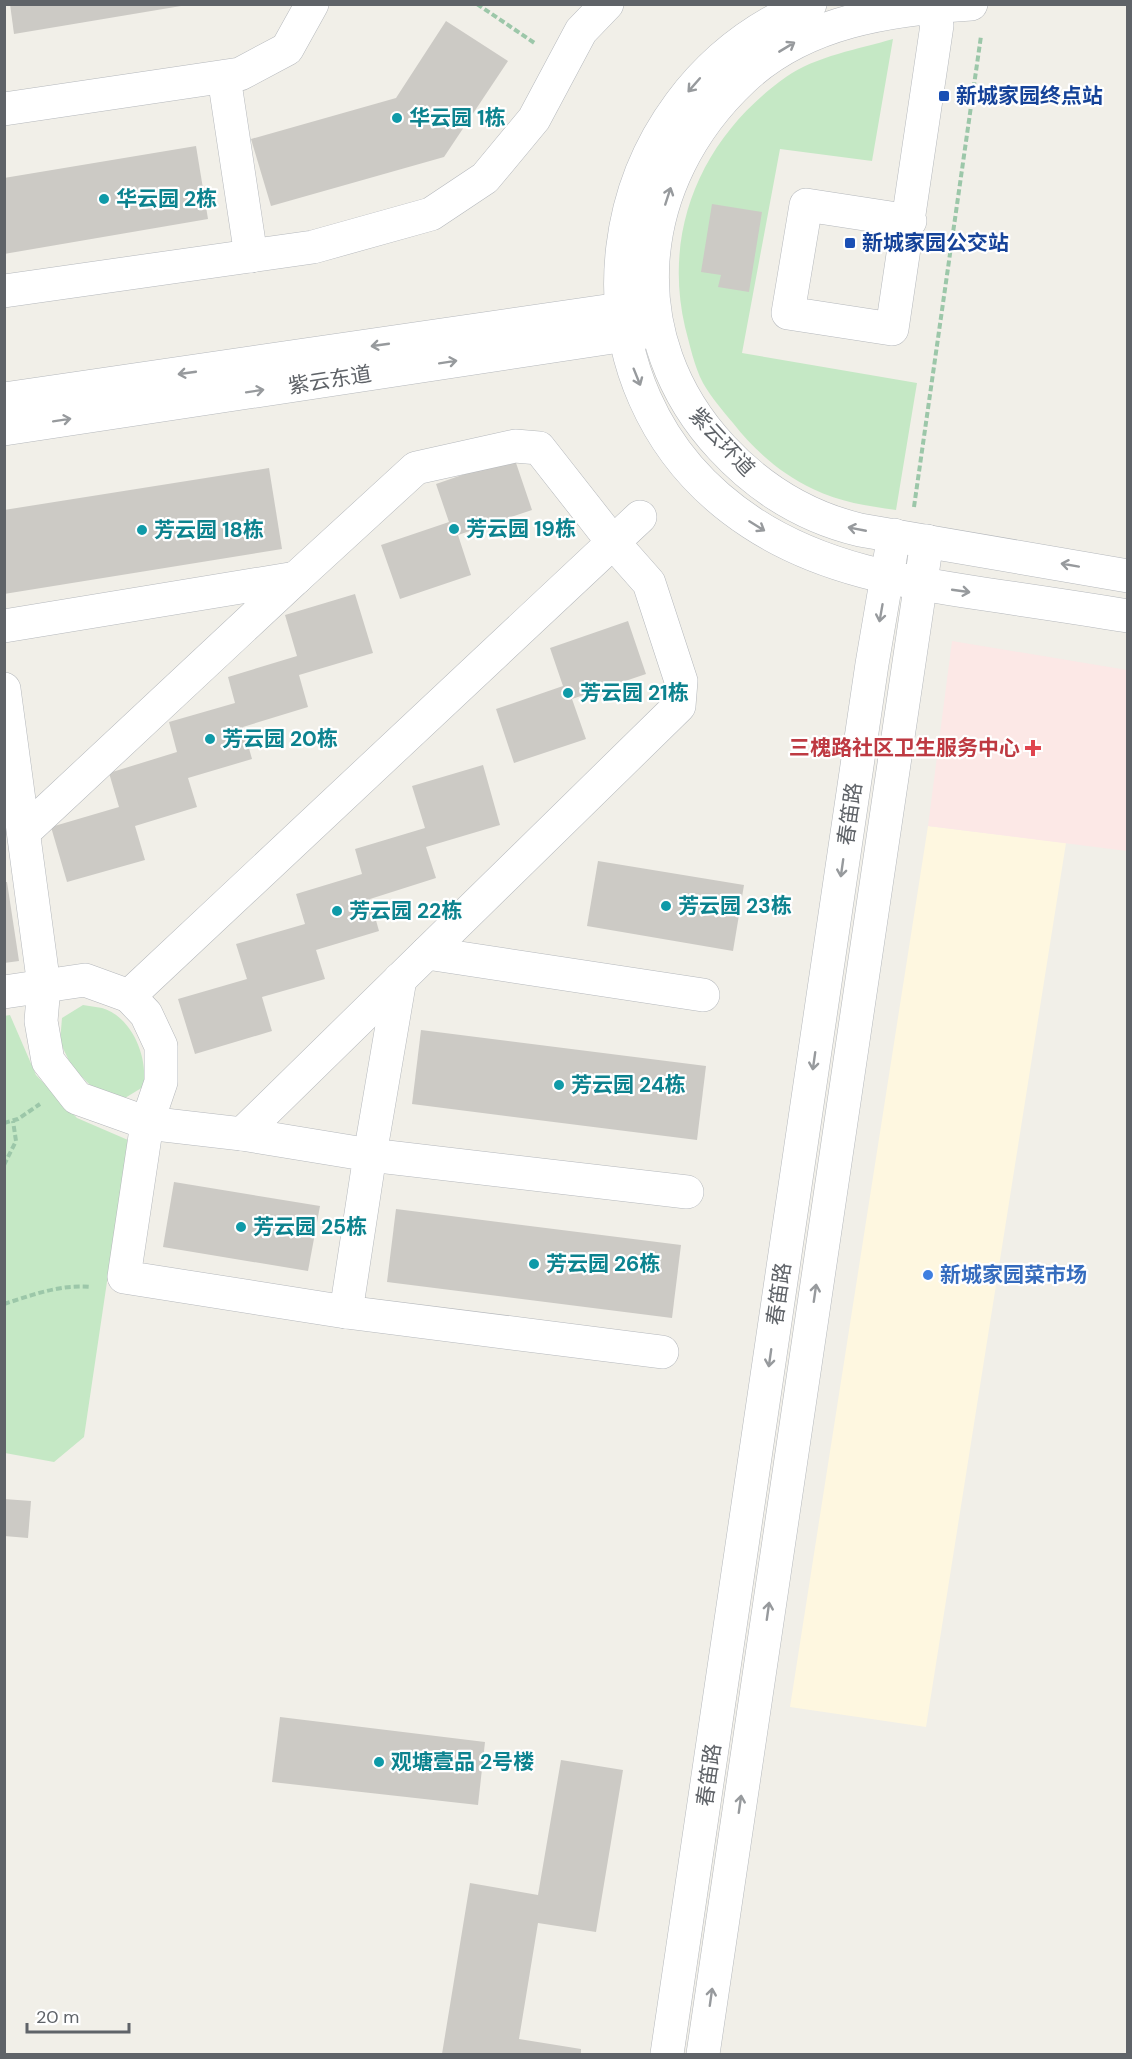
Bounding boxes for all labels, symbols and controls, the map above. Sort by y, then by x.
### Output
one-way arrow [778,41,795,53]
one-way arrow [687,77,701,92]
place label: 新城家园终点站 [956,82,1103,110]
marker: 新城家园终点站 [937,89,951,103]
place label: 华云园 1栋 [409,104,506,132]
marker: 华云园 1栋 [390,111,404,125]
place label: 华云园 2栋 [116,185,217,213]
one-way arrow [663,187,674,206]
marker: 华云园 2栋 [97,192,111,206]
place label: 新城家园公交站 [862,229,1009,257]
marker: 新城家园公交站 [843,236,857,250]
one-way arrow [370,339,390,350]
one-way arrow [438,356,457,367]
street label: 紫云东道 [286,360,374,400]
one-way arrow [177,367,197,378]
one-way arrow [632,367,643,386]
one-way arrow [245,386,265,397]
street label: 紫云环道 [683,402,761,482]
one-way arrow [52,415,72,426]
place label: 芳云园 19栋 [466,515,576,543]
place label: 芳云园 18栋 [154,516,264,544]
one-way arrow [748,520,765,532]
marker: 芳云园 19栋 [447,522,461,536]
marker: 芳云园 18栋 [135,523,149,537]
one-way arrow [848,523,867,534]
one-way arrow [1061,560,1080,571]
one-way arrow [951,585,970,596]
one-way arrow [875,603,886,623]
place label: 芳云园 21栋 [580,679,689,707]
marker: 芳云园 21栋 [561,686,575,700]
place label: 芳云园 20栋 [222,725,338,753]
marker: 芳云园 20栋 [203,732,217,746]
place label: 三槐路社区卫生服务中心 [789,734,1020,762]
marker: 三槐路社区卫生服务中心 [1024,739,1042,757]
street label: 春笛路 [832,781,868,847]
one-way arrow [837,858,848,878]
place label: 芳云园 23栋 [678,892,792,920]
place label: 芳云园 22栋 [349,897,462,925]
marker: 芳云园 23栋 [659,899,673,913]
marker: 芳云园 22栋 [330,904,344,918]
one-way arrow [808,1051,819,1071]
place label: 芳云园 24栋 [571,1071,686,1099]
marker: 芳云园 24栋 [552,1078,566,1092]
place label: 芳云园 25栋 [253,1213,367,1241]
marker: 芳云园 25栋 [234,1220,248,1234]
place label: 芳云园 26栋 [546,1250,660,1278]
marker: 芳云园 26栋 [527,1257,541,1271]
street label: 春笛路 [761,1261,797,1327]
place label: 新城家园菜市场 [940,1261,1087,1289]
marker: 新城家园菜市场 [921,1268,935,1282]
one-way arrow [809,1284,820,1304]
one-way arrow [765,1348,776,1367]
one-way arrow [763,1601,774,1621]
street label: 春笛路 [691,1742,727,1808]
place label: 观塘壹品 2号楼 [391,1748,534,1776]
marker: 观塘壹品 2号楼 [372,1755,386,1769]
one-way arrow [734,1794,745,1814]
one-way arrow [706,1987,717,2007]
scale bar [27,1996,129,2034]
text: 20 m [36,2005,79,2029]

